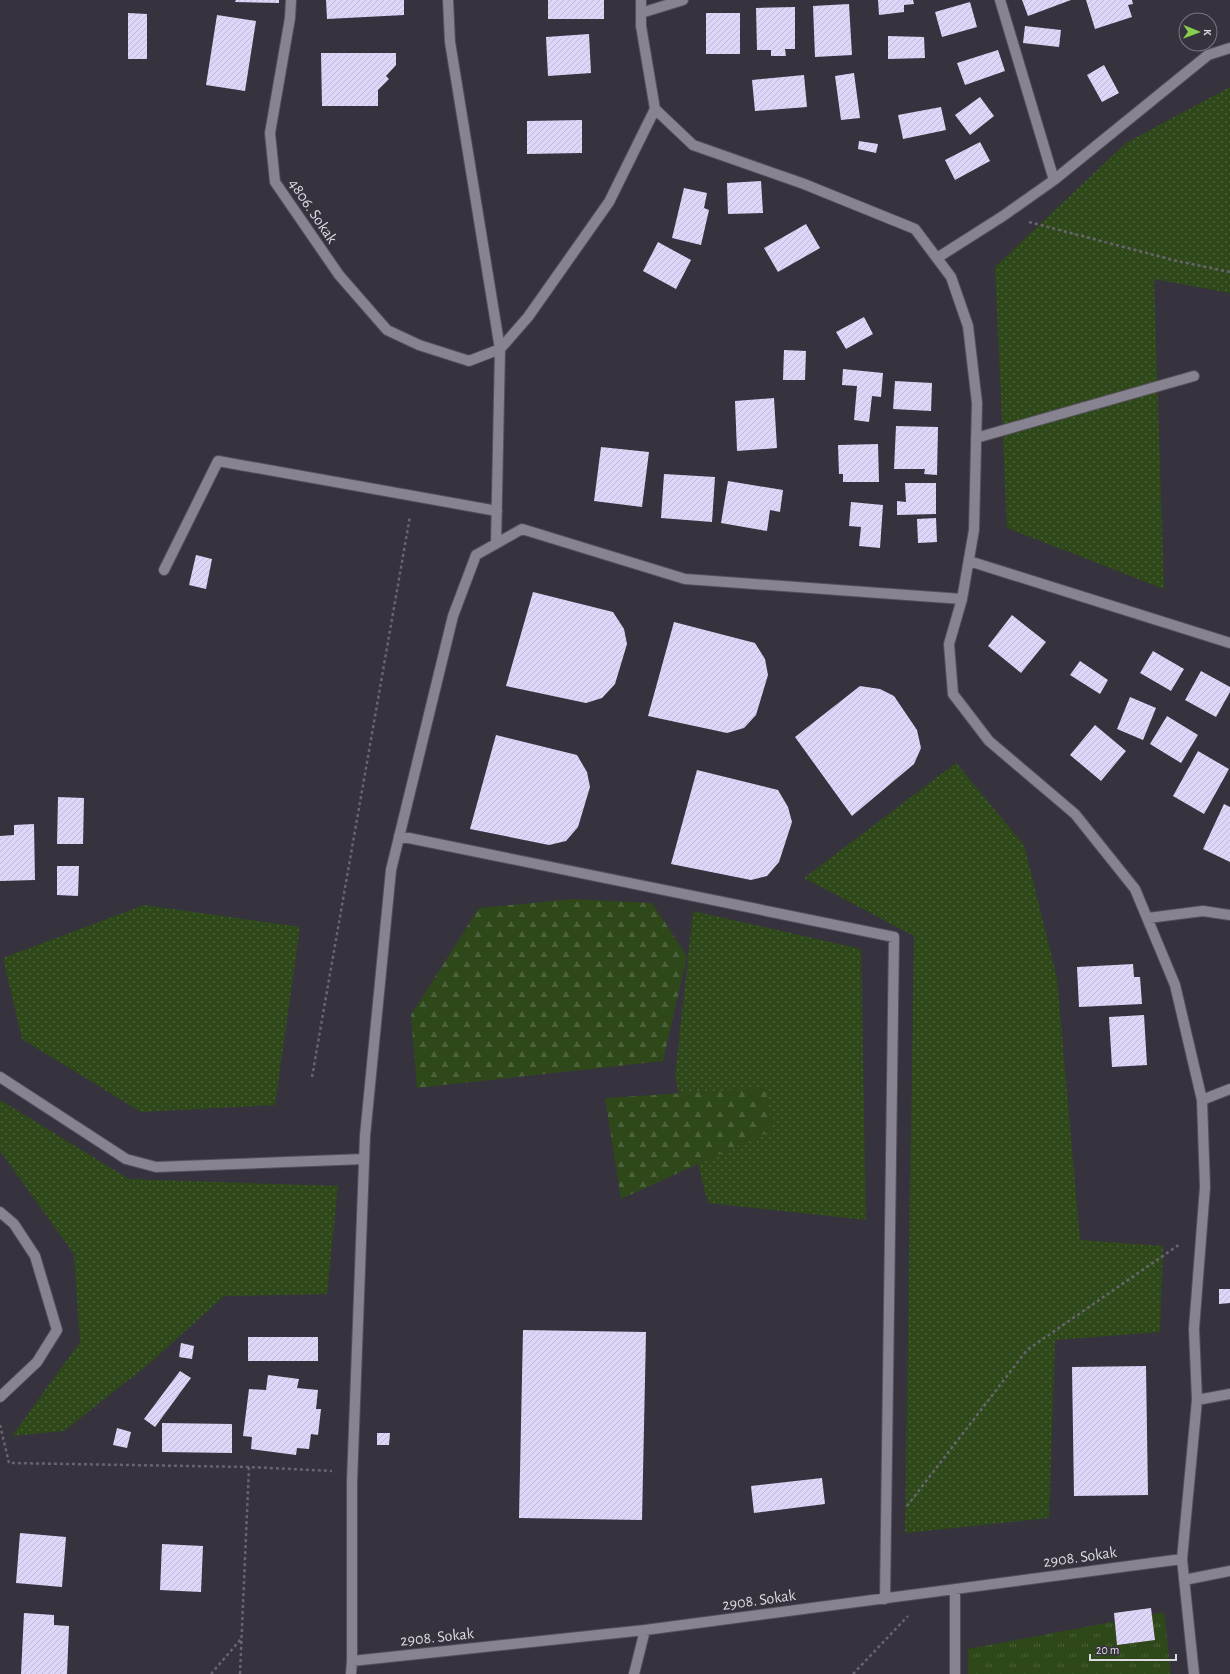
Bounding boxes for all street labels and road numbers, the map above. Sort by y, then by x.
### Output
street label: 4806. Sokak [286,176,341,247]
street label: 2908. Sokak [1042,1544,1118,1570]
street label: 2908. Sokak [721,1587,797,1613]
street label: 2908. Sokak [399,1625,475,1649]

